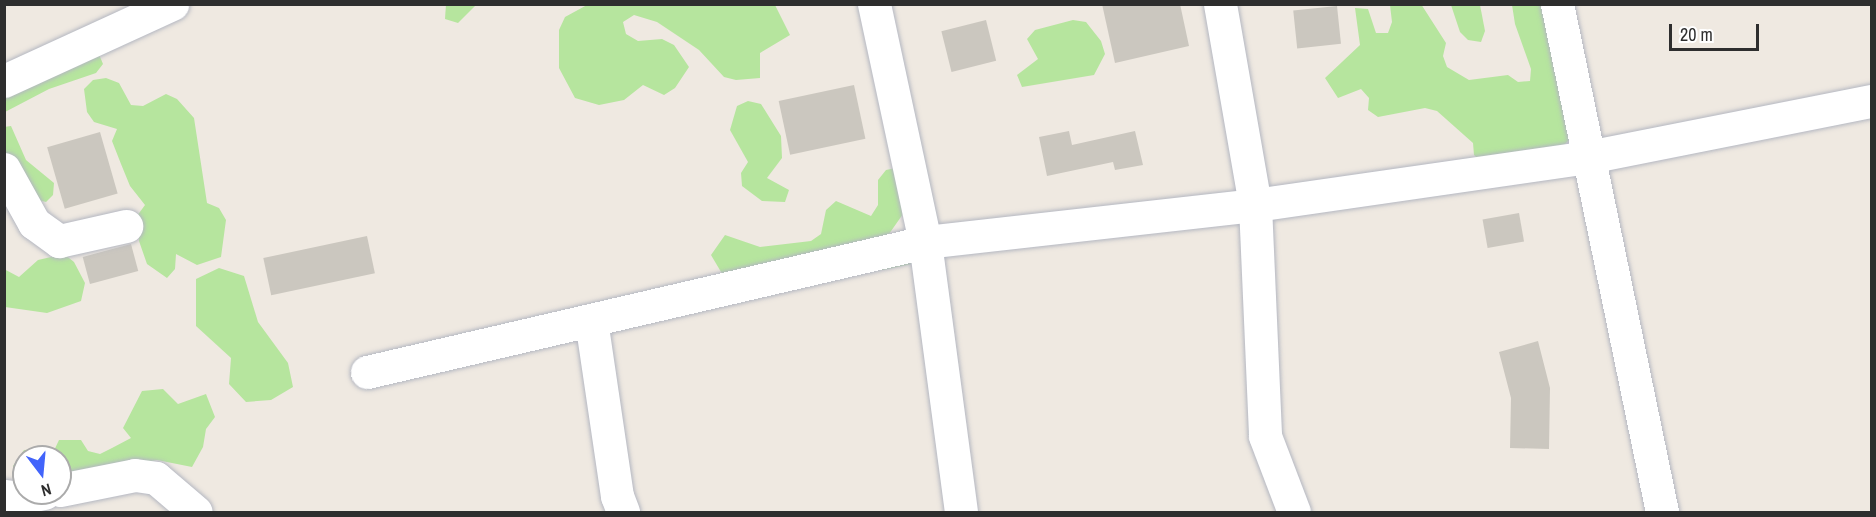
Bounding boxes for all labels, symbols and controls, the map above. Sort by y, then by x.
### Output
scale bar [1672,12,1762,50]
text: 20 m [1680,22,1713,47]
north arrow [12,445,72,505]
text: N [39,478,54,502]

